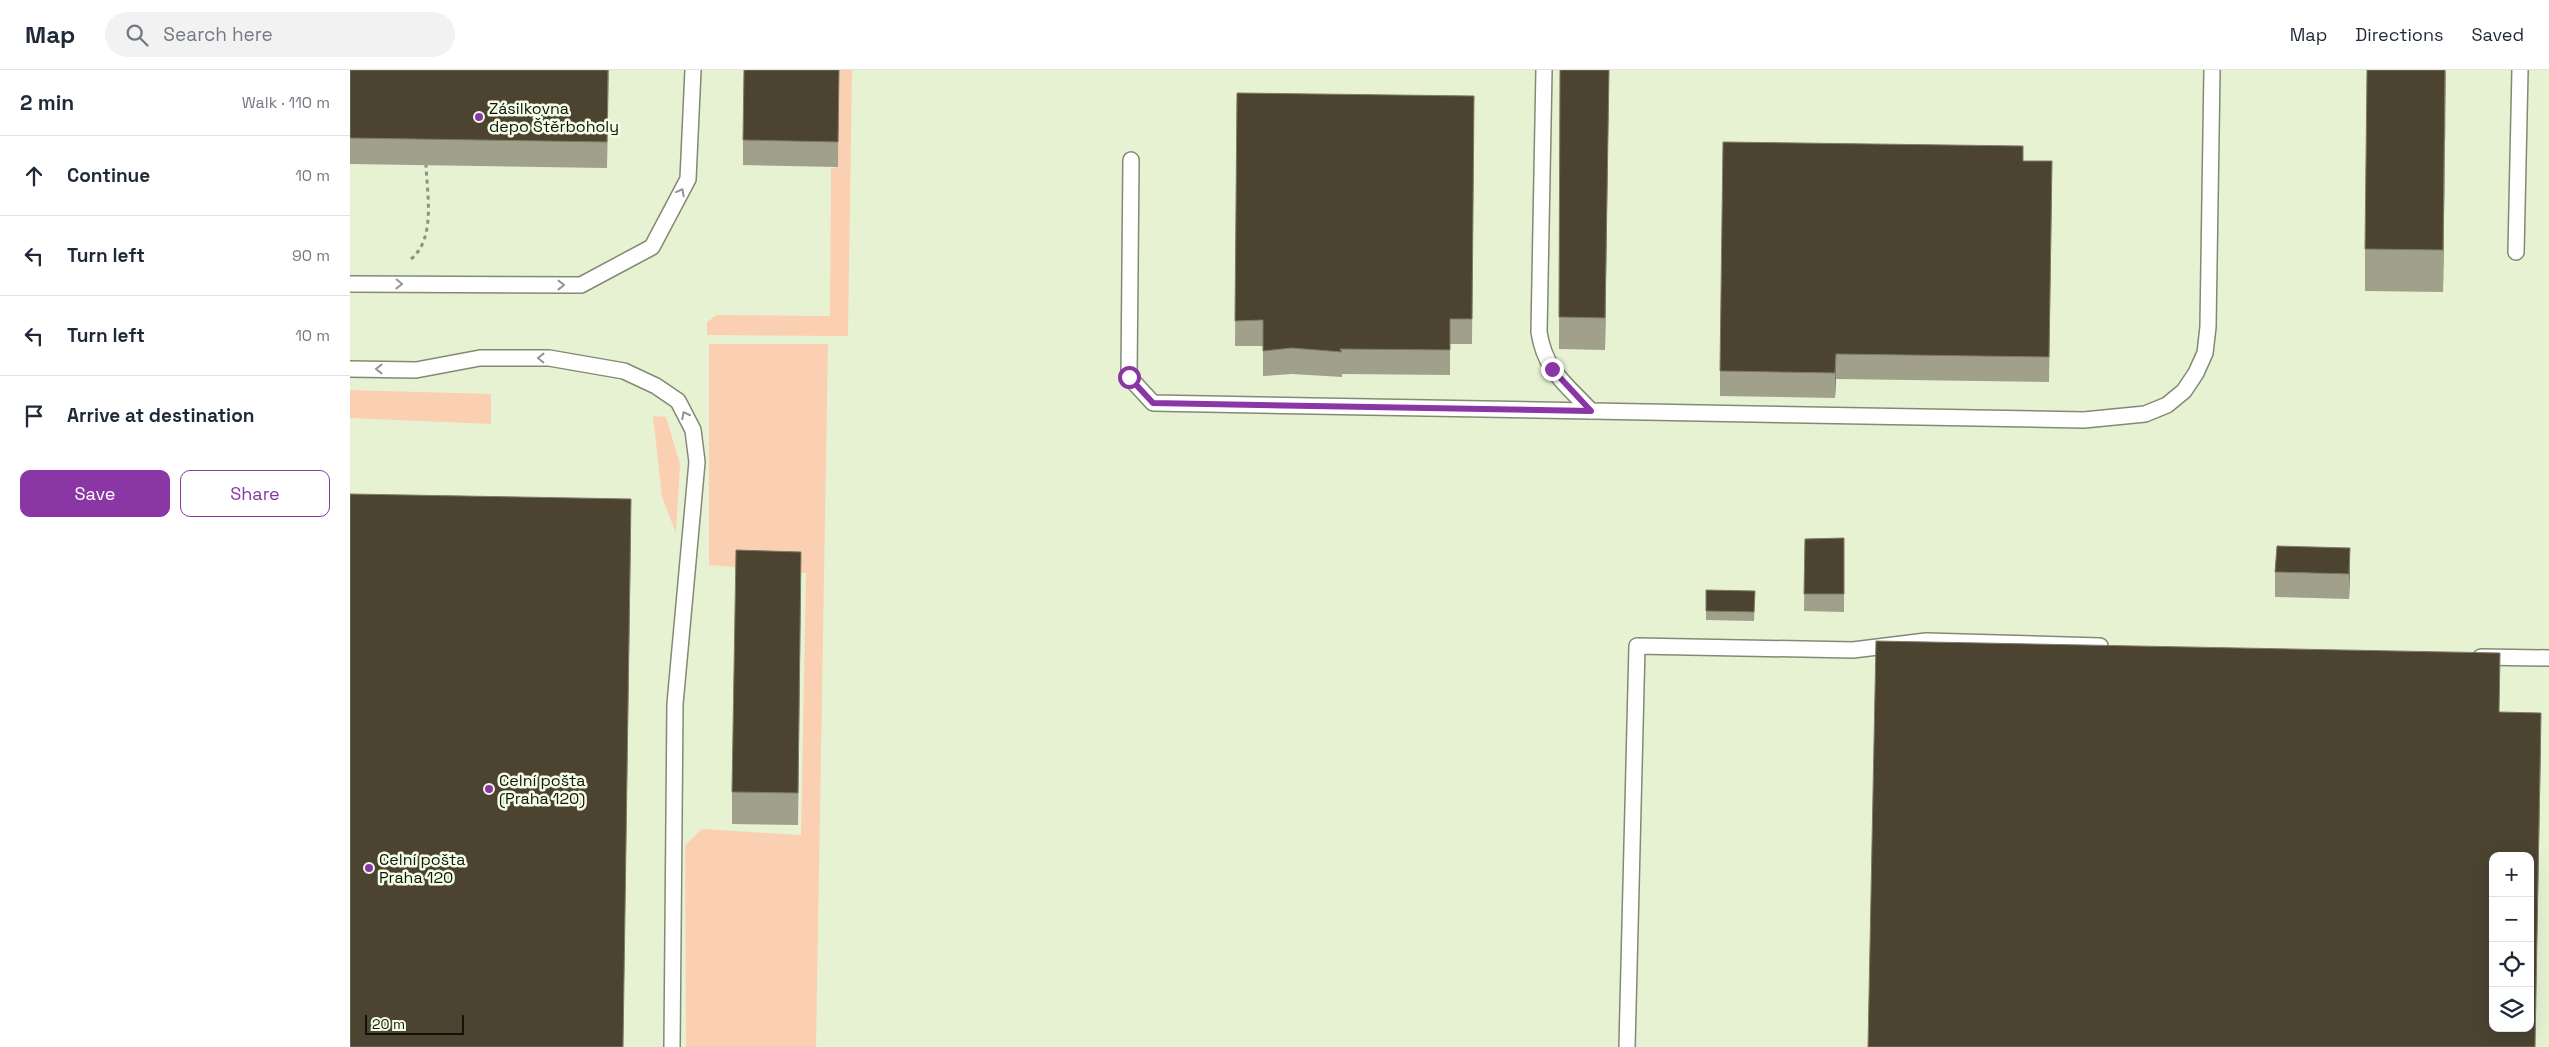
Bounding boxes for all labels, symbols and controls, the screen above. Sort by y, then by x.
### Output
search box [105,12,455,57]
text: Map [25,19,75,50]
icon: search [123,21,151,49]
text: Search here [163,22,273,47]
text: Map [2290,23,2327,46]
text: Directions [2355,23,2444,46]
text: Saved [2472,23,2524,46]
text: 2 min [20,89,74,116]
text: Walk · 110 m [242,92,330,113]
place label: Zásilkovna depo Štěrboholy [489,98,619,137]
marker: Zásilkovna depo Štěrboholy [473,111,485,123]
icon: ahead [20,162,48,190]
text: Continue [67,163,150,188]
text: 10 m [295,165,330,186]
one-way arrow [675,188,685,197]
icon: left [20,242,48,270]
text: Turn left [67,243,145,268]
text: 90 m [292,245,330,266]
one-way arrow [395,279,403,290]
one-way arrow [558,280,565,290]
icon: left [20,322,48,350]
text: Turn left [67,323,145,348]
text: 10 m [295,325,330,346]
one-way arrow [536,353,544,364]
route end [1541,358,1564,381]
one-way arrow [375,364,383,375]
route start [1118,366,1141,389]
icon: arrive [20,402,48,430]
text: Arrive at destination [67,403,255,428]
one-way arrow [681,412,691,421]
button: Save [20,470,170,517]
button: Share [180,470,330,517]
place label: Celní pošta (Praha 120) [499,770,585,809]
marker: Celní pošta (Praha 120) [483,783,495,795]
place label: Celní pošta Praha 120 [379,849,465,888]
map controls [2489,852,2534,1032]
button: + [2489,852,2534,897]
marker: Celní pošta Praha 120 [363,862,375,874]
button: − [2489,897,2534,942]
button: locate [2489,942,2534,987]
button: layers [2489,987,2534,1032]
scale bar [365,1012,464,1035]
text: 20 m [372,1015,405,1033]

